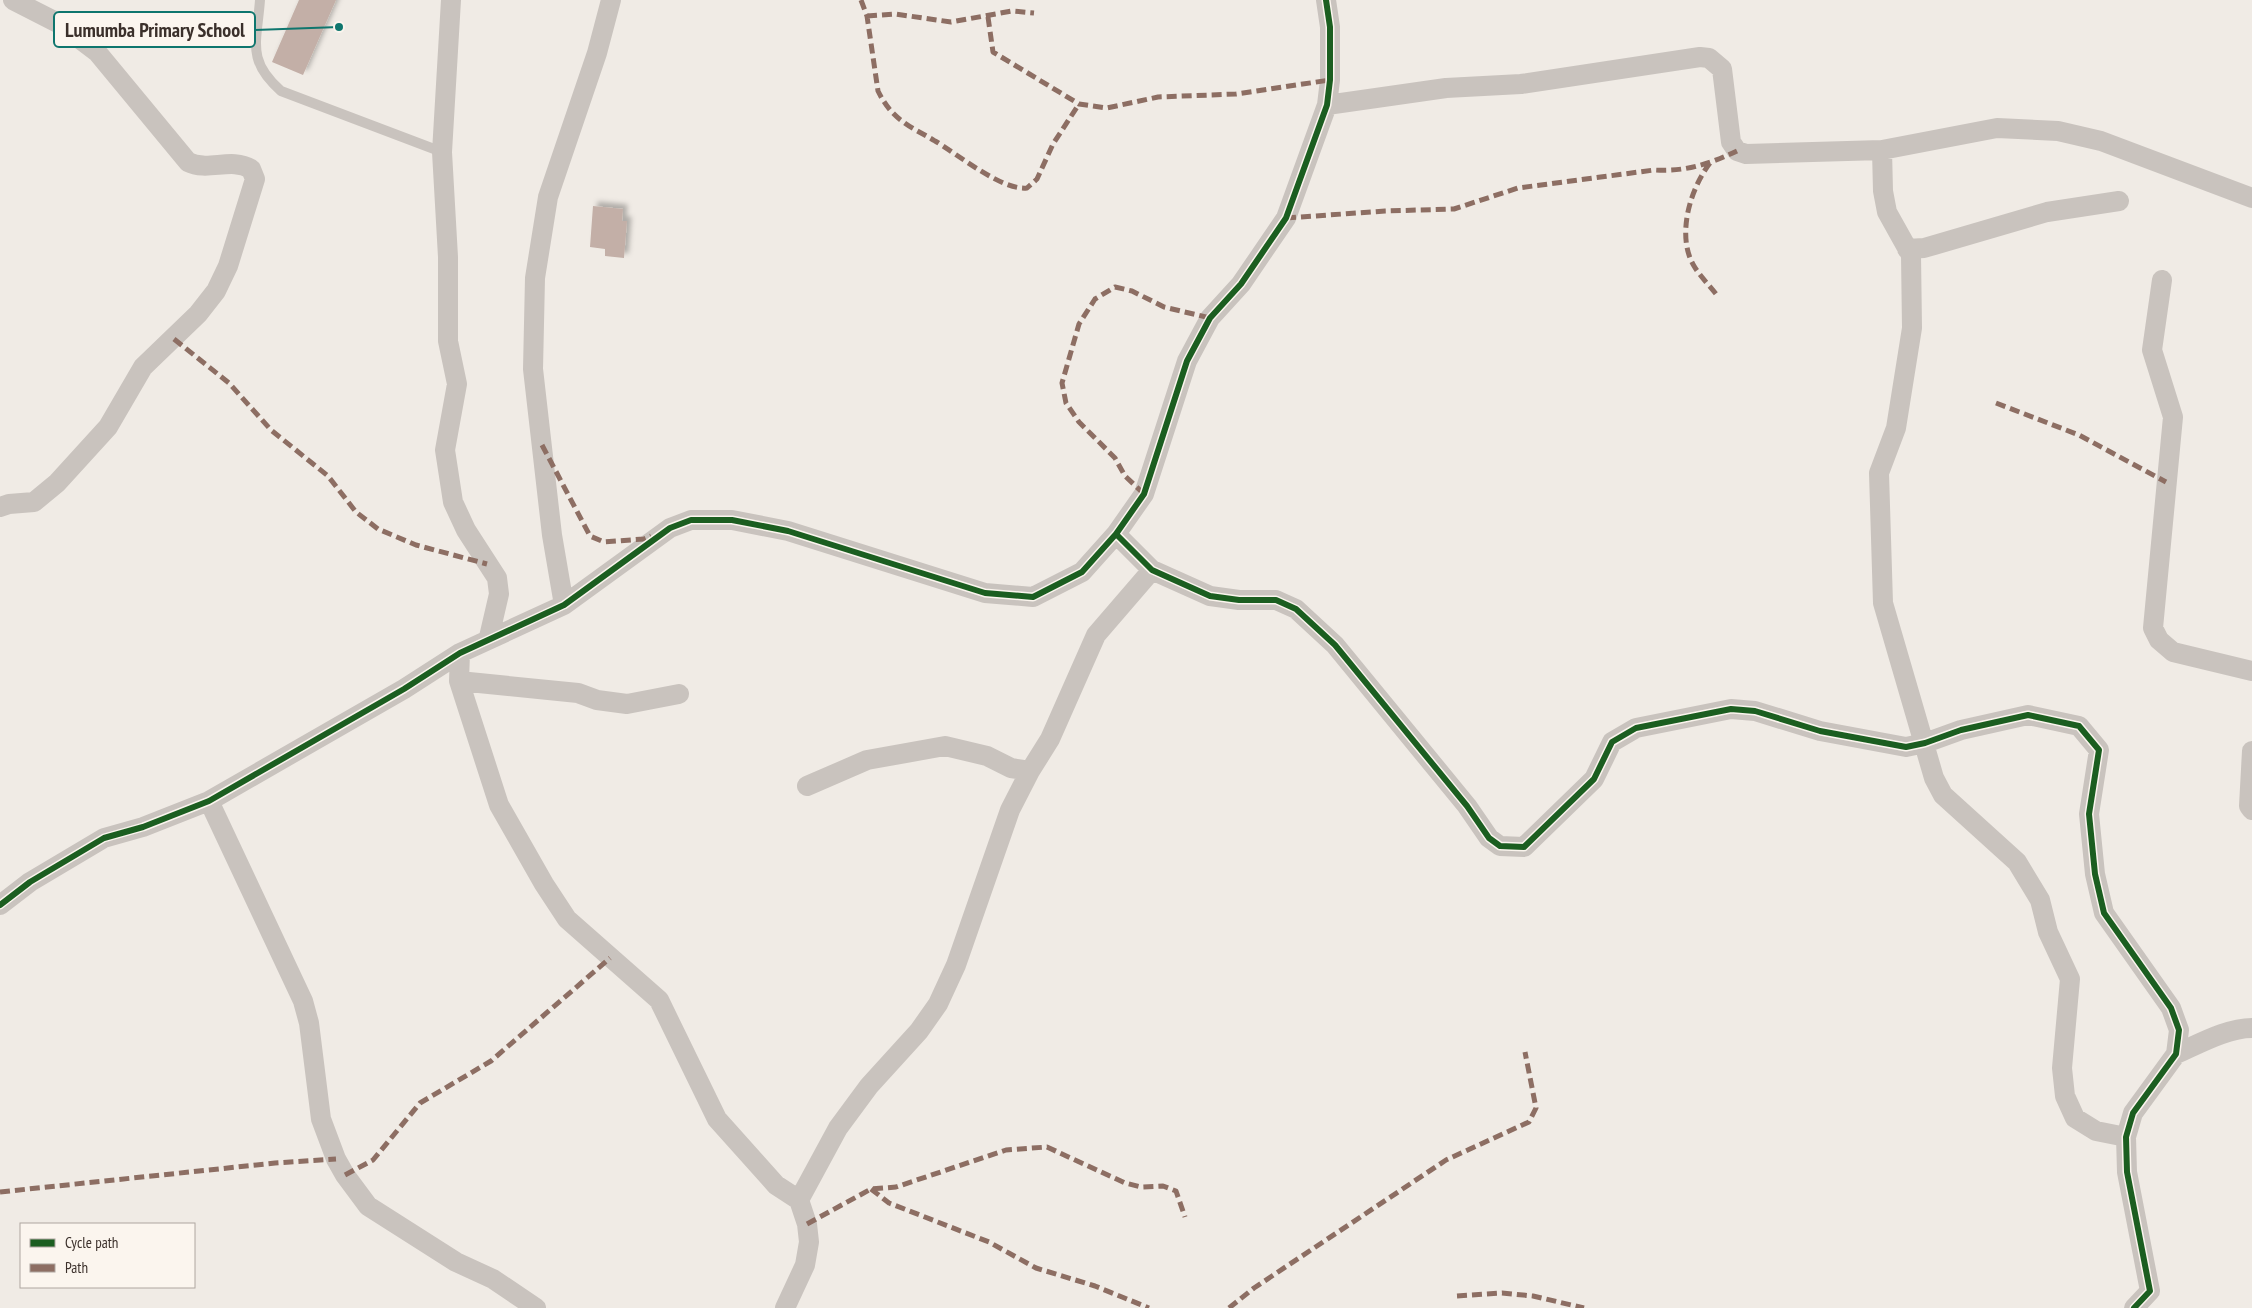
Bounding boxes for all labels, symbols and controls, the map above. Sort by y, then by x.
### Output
callout: Lumumba Primary School [54,12,255,47]
text: Lumumba Primary School [65,17,245,43]
legend [20,1223,195,1288]
text: Cycle path [65,1233,118,1252]
text: Path [65,1258,88,1277]

